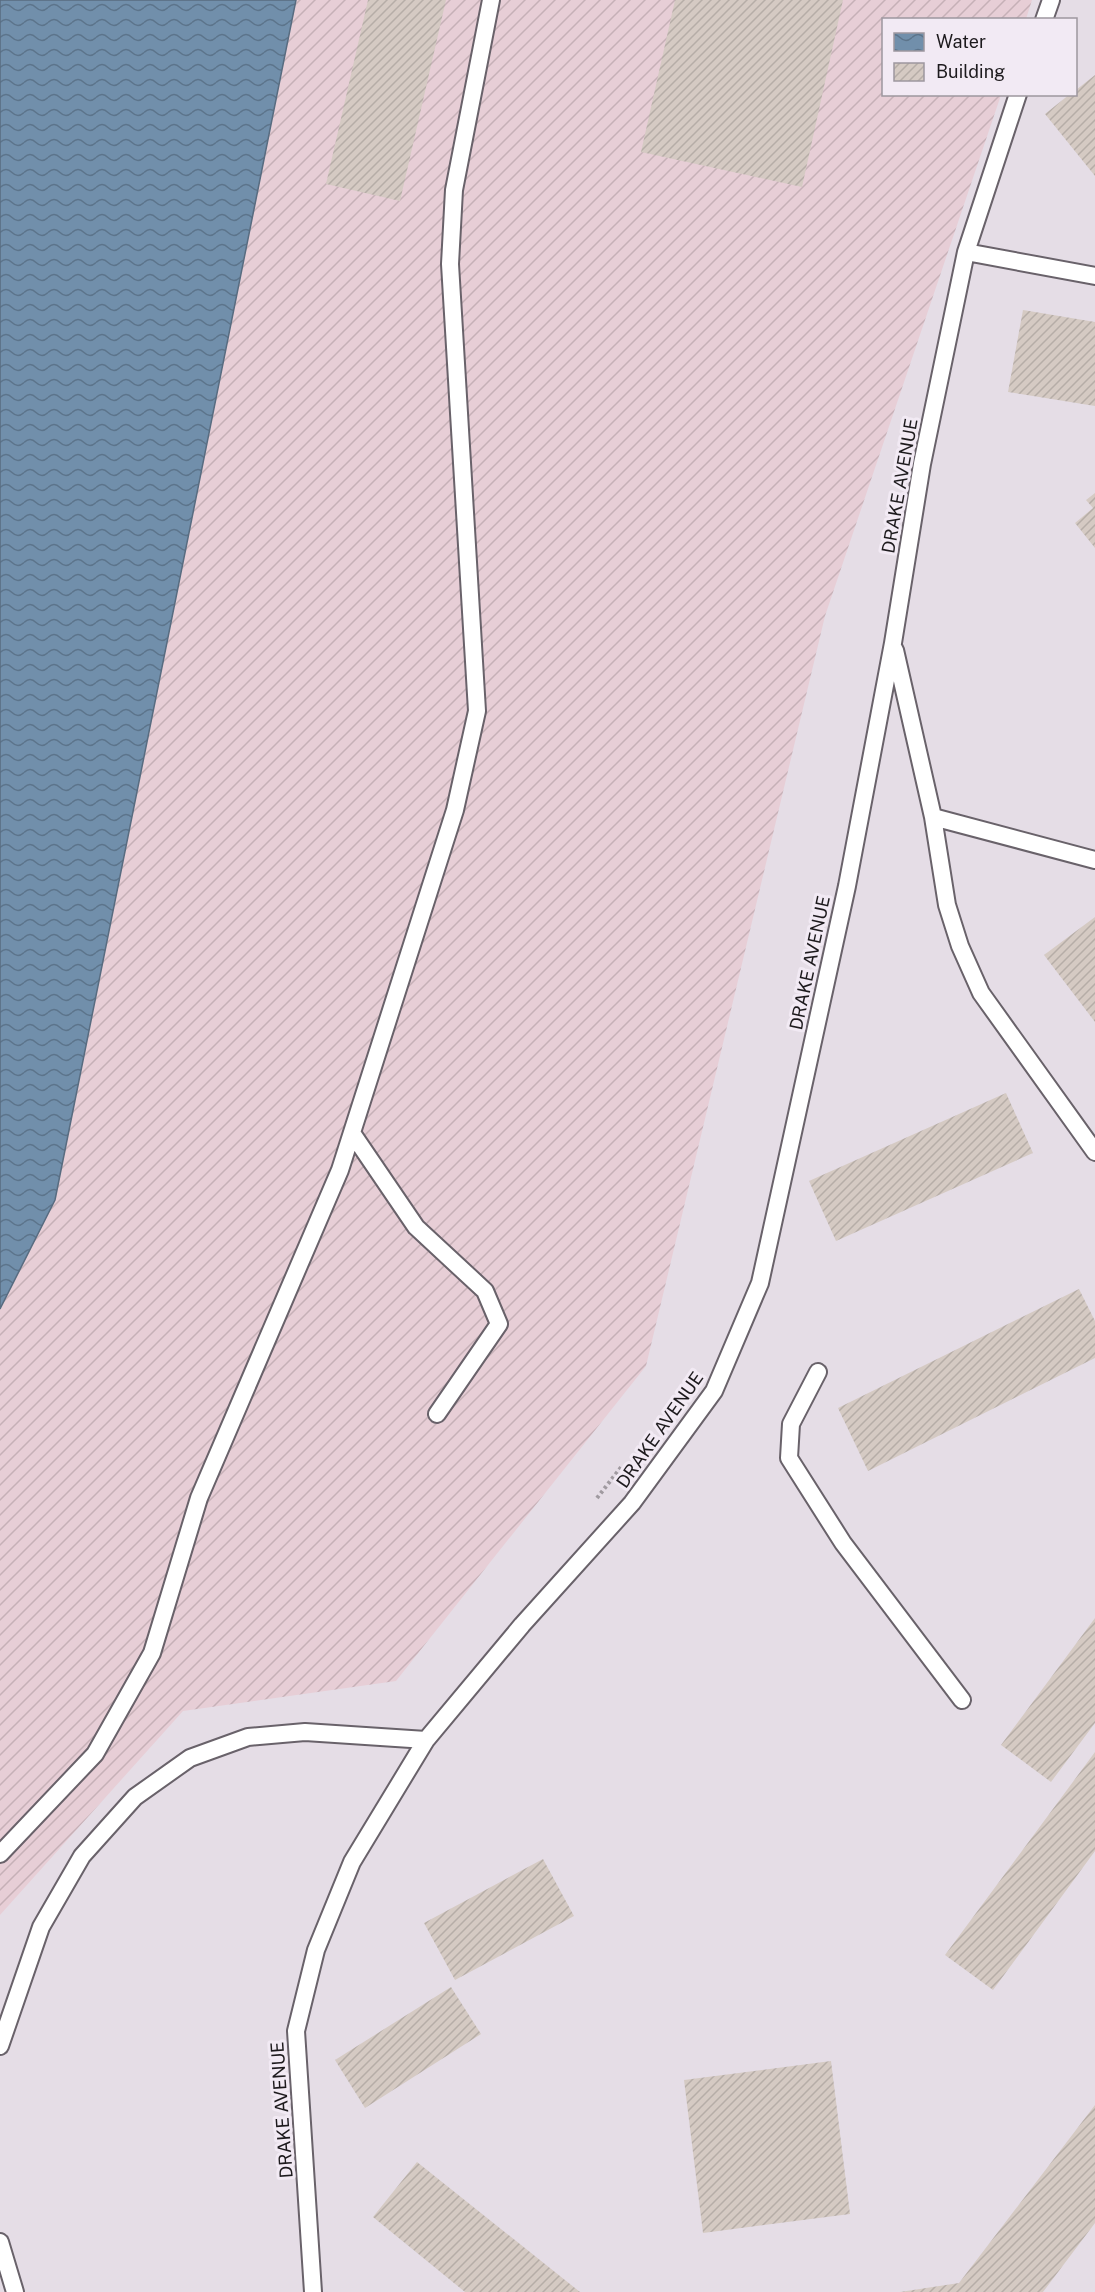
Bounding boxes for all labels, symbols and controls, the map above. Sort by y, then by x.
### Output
legend [882,18,1077,96]
text: Water [936,31,986,52]
text: Building [936,61,1005,82]
street label: DRAKE AVENUE [877,417,922,555]
street label: DRAKE AVENUE [785,894,834,1032]
street label: DRAKE AVENUE [612,1368,707,1492]
street label: DRAKE AVENUE [266,2041,297,2179]

